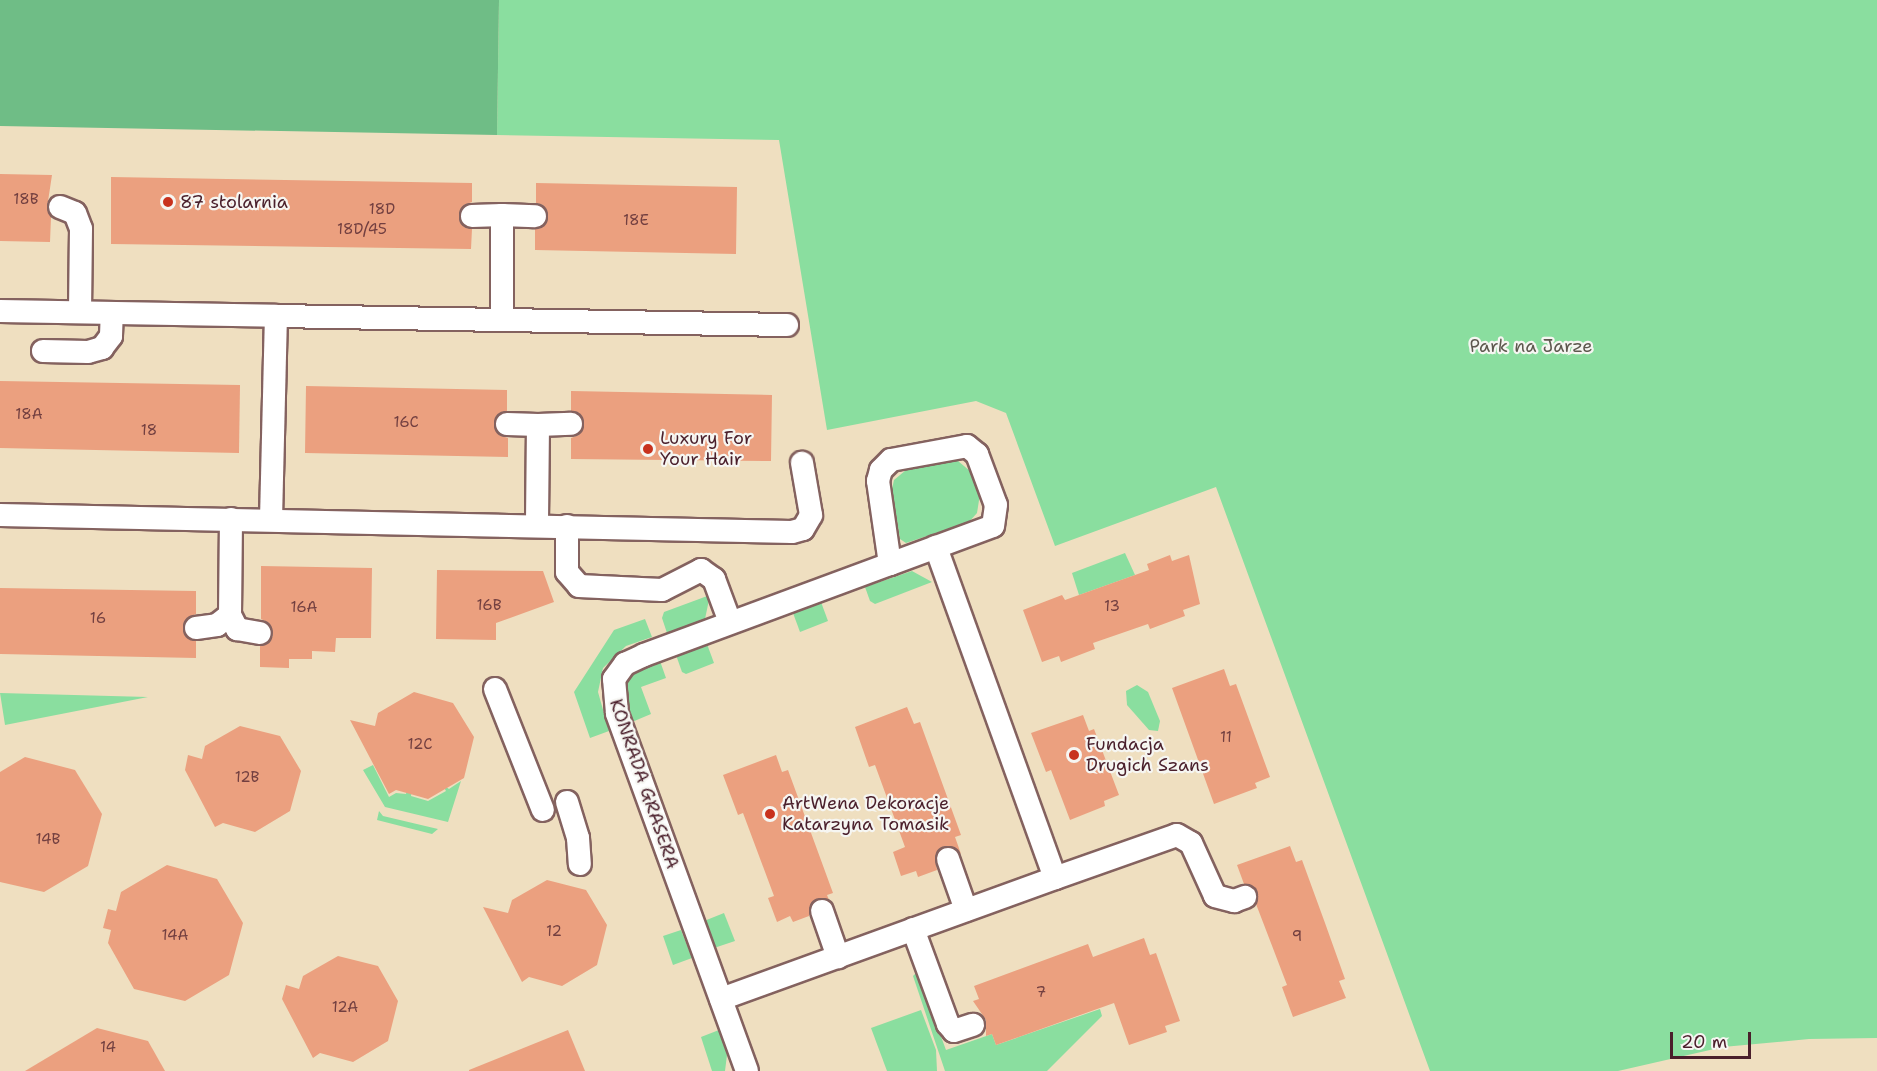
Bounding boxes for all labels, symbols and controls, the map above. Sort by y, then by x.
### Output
house number: 18B [13,191,39,209]
place label: 87 stolarnia [180,191,288,213]
marker: 87 stolarnia [161,195,175,209]
house number: 18D [369,201,395,219]
house number: 18E [623,212,649,230]
house number: 18D/45 [337,221,387,239]
park label: Park na Jarze [1469,335,1593,357]
house number: 18A [15,406,43,424]
house number: 16C [393,414,419,432]
house number: 18 [141,422,157,440]
place label: Luxury For Your Hair [660,428,752,470]
marker: Luxury For Your Hair [641,442,655,456]
house number: 16B [476,597,502,615]
house number: 13 [1104,598,1120,616]
house number: 16A [291,599,317,617]
house number: 16 [90,610,106,628]
street label: KONRADA GRASERA [605,696,683,872]
house number: 11 [1220,729,1232,747]
place label: Fundacja Drugich Szans [1086,734,1209,777]
house number: 12C [408,736,432,754]
marker: Fundacja Drugich Szans [1067,748,1081,762]
house number: 12B [235,769,259,787]
place label: ArtWena Dekoracje Katarzyna Tomasik [782,793,949,836]
marker: ArtWena Dekoracje Katarzyna Tomasik [763,807,777,821]
house number: 14B [36,831,60,849]
house number: 12 [546,923,562,941]
house number: 14A [162,927,188,945]
house number: 9 [1292,928,1302,946]
house number: 7 [1036,984,1046,1002]
house number: 12A [332,999,358,1017]
scale bar [1673,1020,1754,1058]
text: 20 m [1681,1030,1727,1054]
house number: 14 [100,1039,116,1057]

